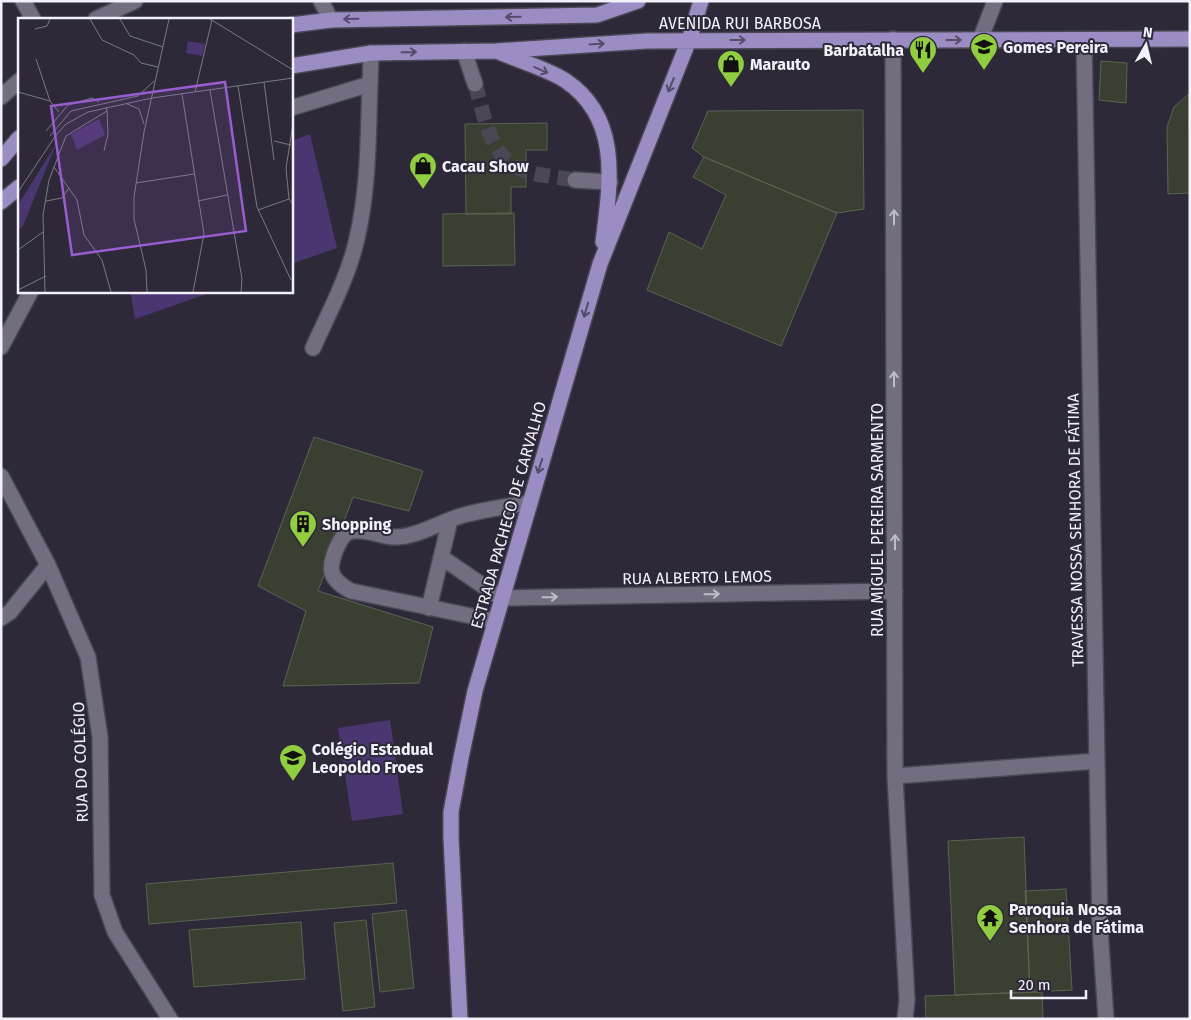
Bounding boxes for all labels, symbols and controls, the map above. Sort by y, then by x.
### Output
one-way arrow [506,12,522,22]
one-way arrow [343,14,360,24]
street label: AVENIDA RUI BARBOSA [659,14,822,33]
inset map [18,18,292,292]
north arrow [1121,20,1171,70]
text: N [1142,24,1154,42]
school or university icon: Gomes Pereira [969,32,999,71]
one-way arrow [730,35,746,45]
restaurant icon: Barbatalha [908,35,938,74]
one-way arrow [946,35,962,45]
place label: Gomes Pereira [1003,38,1109,57]
one-way arrow [589,39,605,49]
place label: Barbatalha [823,41,904,60]
one-way arrow [401,48,417,57]
shop icon: Marauto [716,49,746,88]
place label: Marauto [750,55,810,74]
one-way arrow [533,66,548,76]
one-way arrow [666,77,675,92]
shop icon: Cacau Show [408,151,438,190]
place label: Cacau Show [442,157,529,176]
one-way arrow [889,209,899,226]
one-way arrow [581,302,591,318]
one-way arrow [889,372,899,388]
street label: TRAVESSA NOSSA SENHORA DE FÁTIMA [1063,392,1087,667]
street label: ESTRADA PACHECO DE CARVALHO [467,399,550,631]
street label: RUA MIGUEL PEREIRA SARMENTO [868,403,887,637]
one-way arrow [534,458,544,474]
building icon: Shopping [288,509,318,548]
place label: Shopping [322,515,392,534]
one-way arrow [890,534,900,550]
street label: RUA ALBERTO LEMOS [622,567,772,588]
one-way arrow [704,589,720,599]
one-way arrow [541,592,557,602]
street label: RUA DO COLÉGIO [68,701,92,823]
place label: Colégio Estadual Leopoldo Froes [312,740,433,777]
school or university icon: Colégio Estadual Leopoldo Froes [278,743,308,782]
place label: Paroquia Nossa Senhora de Fátima [1009,900,1144,937]
temple icon: Paroquia Nossa Senhora de Fátima [975,903,1005,942]
scale bar [1011,968,1086,1000]
text: 20 m [1018,976,1051,994]

